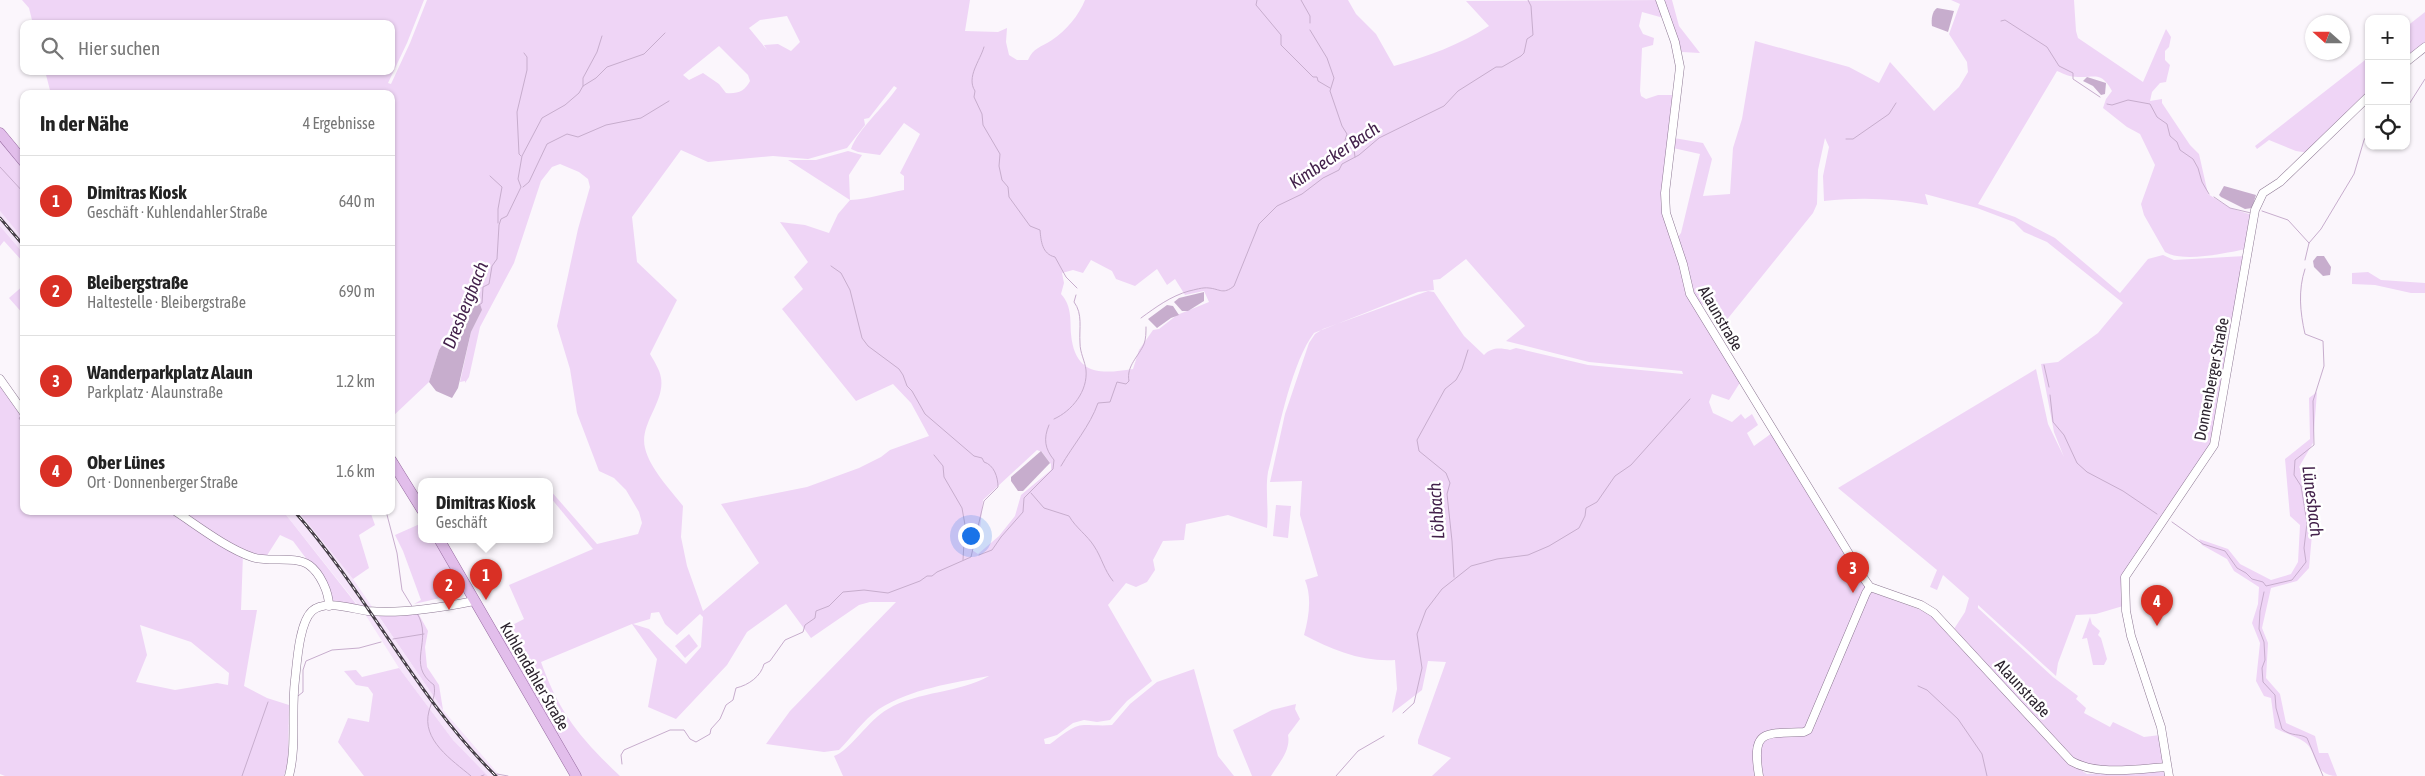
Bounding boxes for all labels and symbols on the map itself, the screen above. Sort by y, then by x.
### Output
north arrow [2305,15,2350,60]
water label: Kimbecker Bach [1285,117,1383,193]
water label: Dresbergbach [438,258,492,351]
street label: Alaunstraße [1695,282,1747,354]
street label: Donnenberger Straße [2190,316,2233,442]
water label: Lünesbach [2298,464,2328,538]
water label: Löhbach [1424,482,1448,540]
your location [958,523,984,549]
pin: 3 [1837,552,1869,593]
pin: 1 [470,559,502,600]
pin: 2 [433,569,465,610]
pin: 4 [2141,585,2173,626]
street label: Kuhlendahler Straße [497,619,573,733]
street label: Alaunstraße [1992,656,2054,720]

